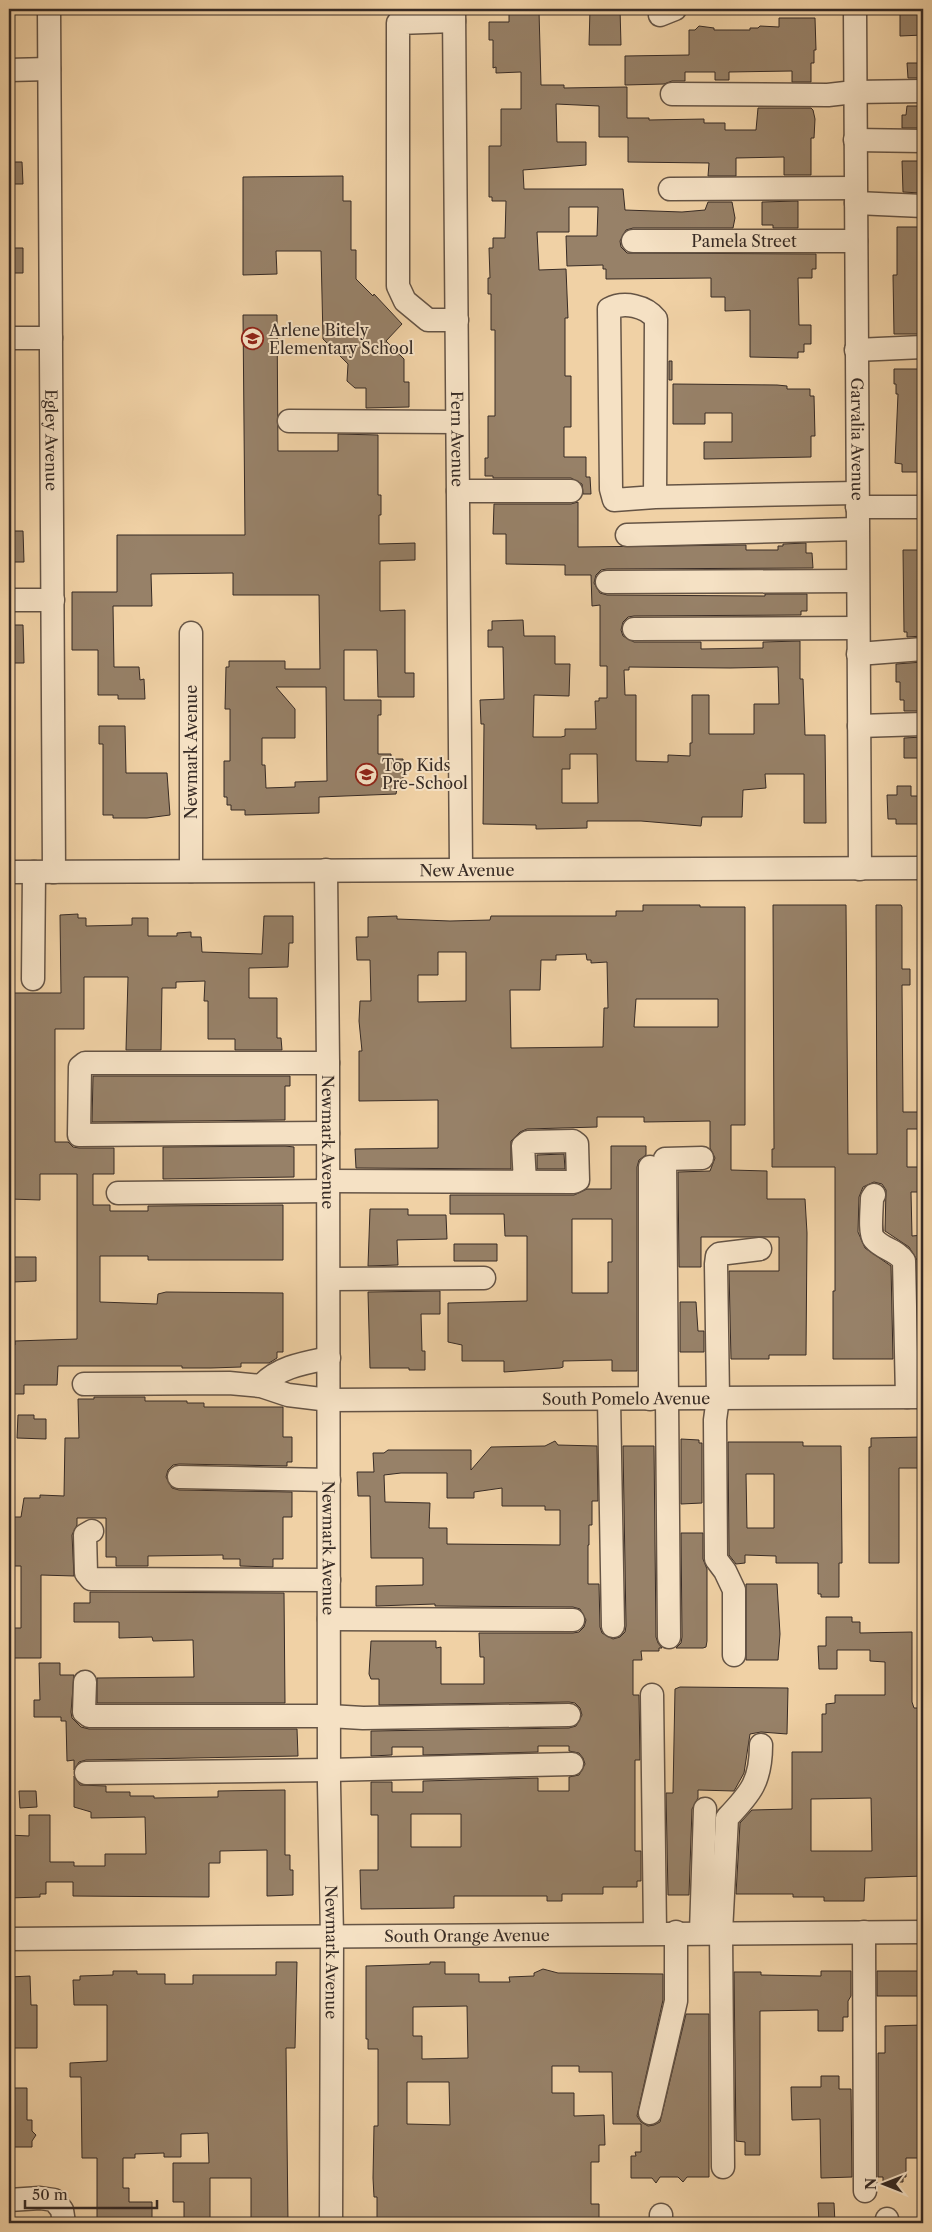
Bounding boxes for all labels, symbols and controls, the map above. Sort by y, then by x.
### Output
street label: Pamela Street [691,231,797,251]
place label: Arlene Bitely Elementary School [268,320,414,358]
school or university icon: Arlene Bitely Elementary School [241,327,265,351]
street label: Garvalia Avenue [847,377,868,501]
street label: Egley Avenue [41,389,62,491]
street label: Fern Avenue [447,391,468,487]
street label: Newmark Avenue [181,685,201,819]
place label: Top Kids Pre-School [382,755,468,793]
school or university icon: Top Kids Pre-School [354,762,378,786]
street label: New Avenue [420,860,514,880]
street label: Newmark Avenue [318,1075,338,1209]
street label: South Pomelo Avenue [542,1388,710,1409]
street label: Newmark Avenue [319,1481,339,1615]
street label: Newmark Avenue [321,1885,342,2019]
street label: South Orange Avenue [384,1925,550,1946]
north arrow [860,2160,910,2210]
scale bar [25,2177,158,2209]
text: N [862,2178,880,2190]
text: 50 m [32,2185,68,2204]

